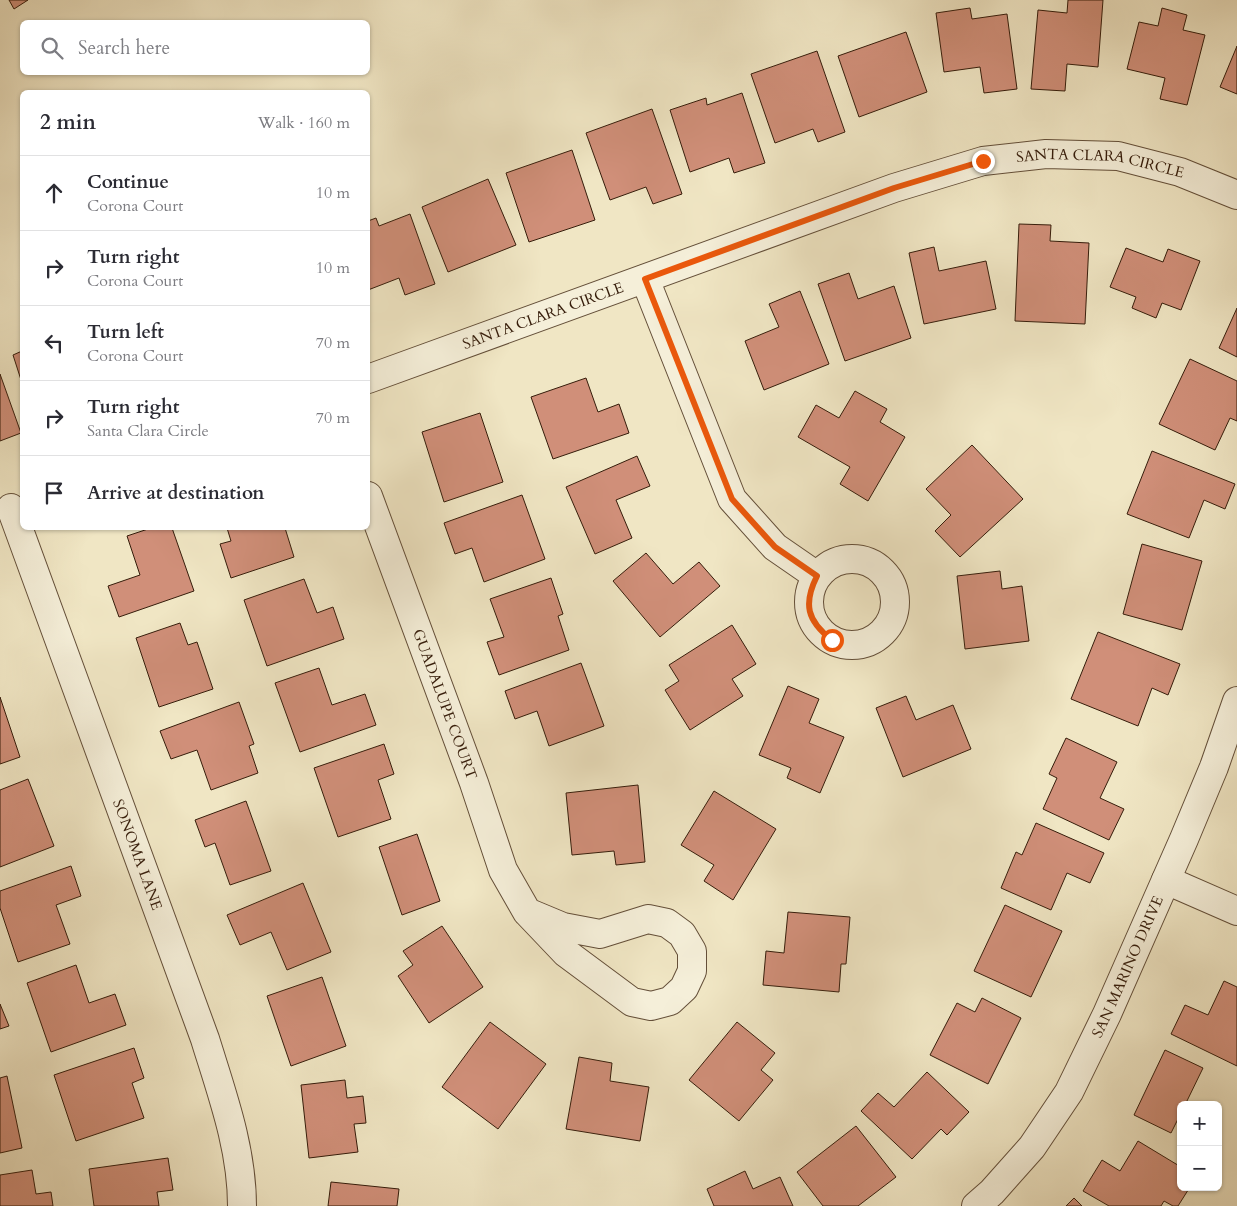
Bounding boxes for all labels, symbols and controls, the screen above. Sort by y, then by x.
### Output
search box [20,20,370,75]
icon: search [38,34,66,62]
text: Search here [78,35,170,61]
text: 2 min [40,108,96,137]
text: Walk · 160 m [258,112,350,134]
street label: SANTA CLARA CIRCLE [1015,144,1186,183]
route end [972,150,995,173]
text: Continue [87,169,169,195]
icon: ahead [40,179,68,207]
text: 10 m [316,182,350,204]
text: Corona Court [87,195,183,217]
text: Turn right [87,244,179,270]
icon: right [40,254,68,282]
text: 10 m [316,257,350,279]
text: Corona Court [87,270,183,292]
street label: SANTA CLARA CIRCLE [460,277,626,354]
text: Turn left [87,319,164,345]
icon: left [40,329,68,357]
text: 70 m [316,332,350,354]
text: Corona Court [87,345,183,367]
text: Turn right [87,394,179,420]
icon: right [40,404,68,432]
text: 70 m [316,407,350,429]
text: Santa Clara Circle [87,420,209,442]
icon: arrive [40,479,68,507]
text: Arrive at destination [87,480,264,506]
street label: GUADALUPE COURT [408,626,482,782]
route start [821,629,844,652]
street label: SONOMA LANE [108,796,167,913]
street label: SAN MARINO DRIVE [1087,893,1168,1041]
map controls [1177,1101,1222,1191]
button: + [1177,1101,1222,1146]
button: − [1177,1146,1222,1191]

